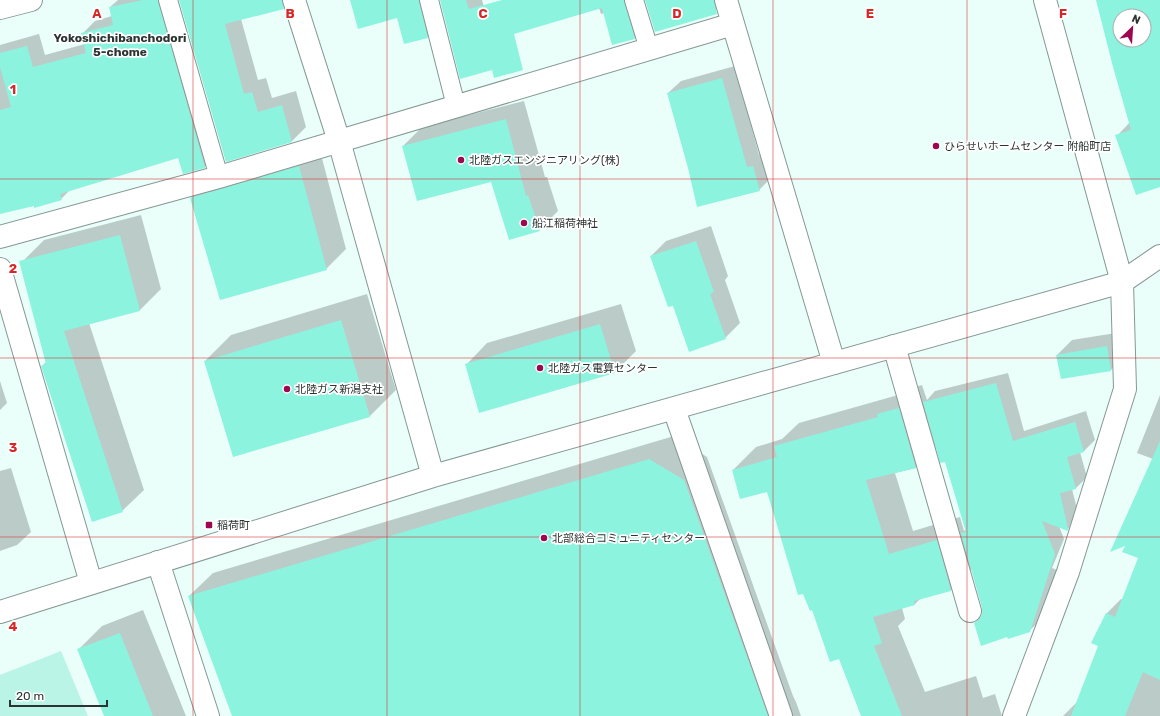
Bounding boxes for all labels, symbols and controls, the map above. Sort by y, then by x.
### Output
text: A [92,6,102,21]
text: B [285,6,295,21]
text: C [478,6,488,21]
text: D [672,6,682,21]
text: E [866,6,874,21]
text: F [1059,6,1067,21]
north arrow [1112,8,1152,48]
text: N [1130,12,1142,27]
district label: Yokoshichibanchodori 5-chome [53,31,187,59]
text: 1 [10,82,16,97]
place label: ひらせいホームセンター 附船町店 [944,140,1111,153]
marker: ひらせいホームセンター 附船町店 [931,141,941,151]
place label: 北陸ガスエンジニアリング(株) [469,154,620,167]
marker: 北陸ガスエンジニアリング(株) [456,155,466,165]
place label: 船江稲荷神社 [532,217,598,230]
marker: 船江稲荷神社 [519,218,529,228]
text: 2 [9,261,17,276]
place label: 北陸ガス電算センター [548,362,658,375]
marker: 北陸ガス電算センター [535,363,545,373]
place label: 北陸ガス新潟支社 [295,383,383,396]
marker: 北陸ガス新潟支社 [282,384,292,394]
text: 3 [9,440,18,455]
place label: 稲荷町 [217,519,250,532]
marker: 稲荷町 [204,520,214,530]
place label: 北部総合コミュニティセンター [552,532,705,545]
marker: 北部総合コミュニティセンター [539,533,549,543]
text: 4 [9,619,18,634]
scale bar [10,682,107,708]
text: 20 m [16,689,44,703]

